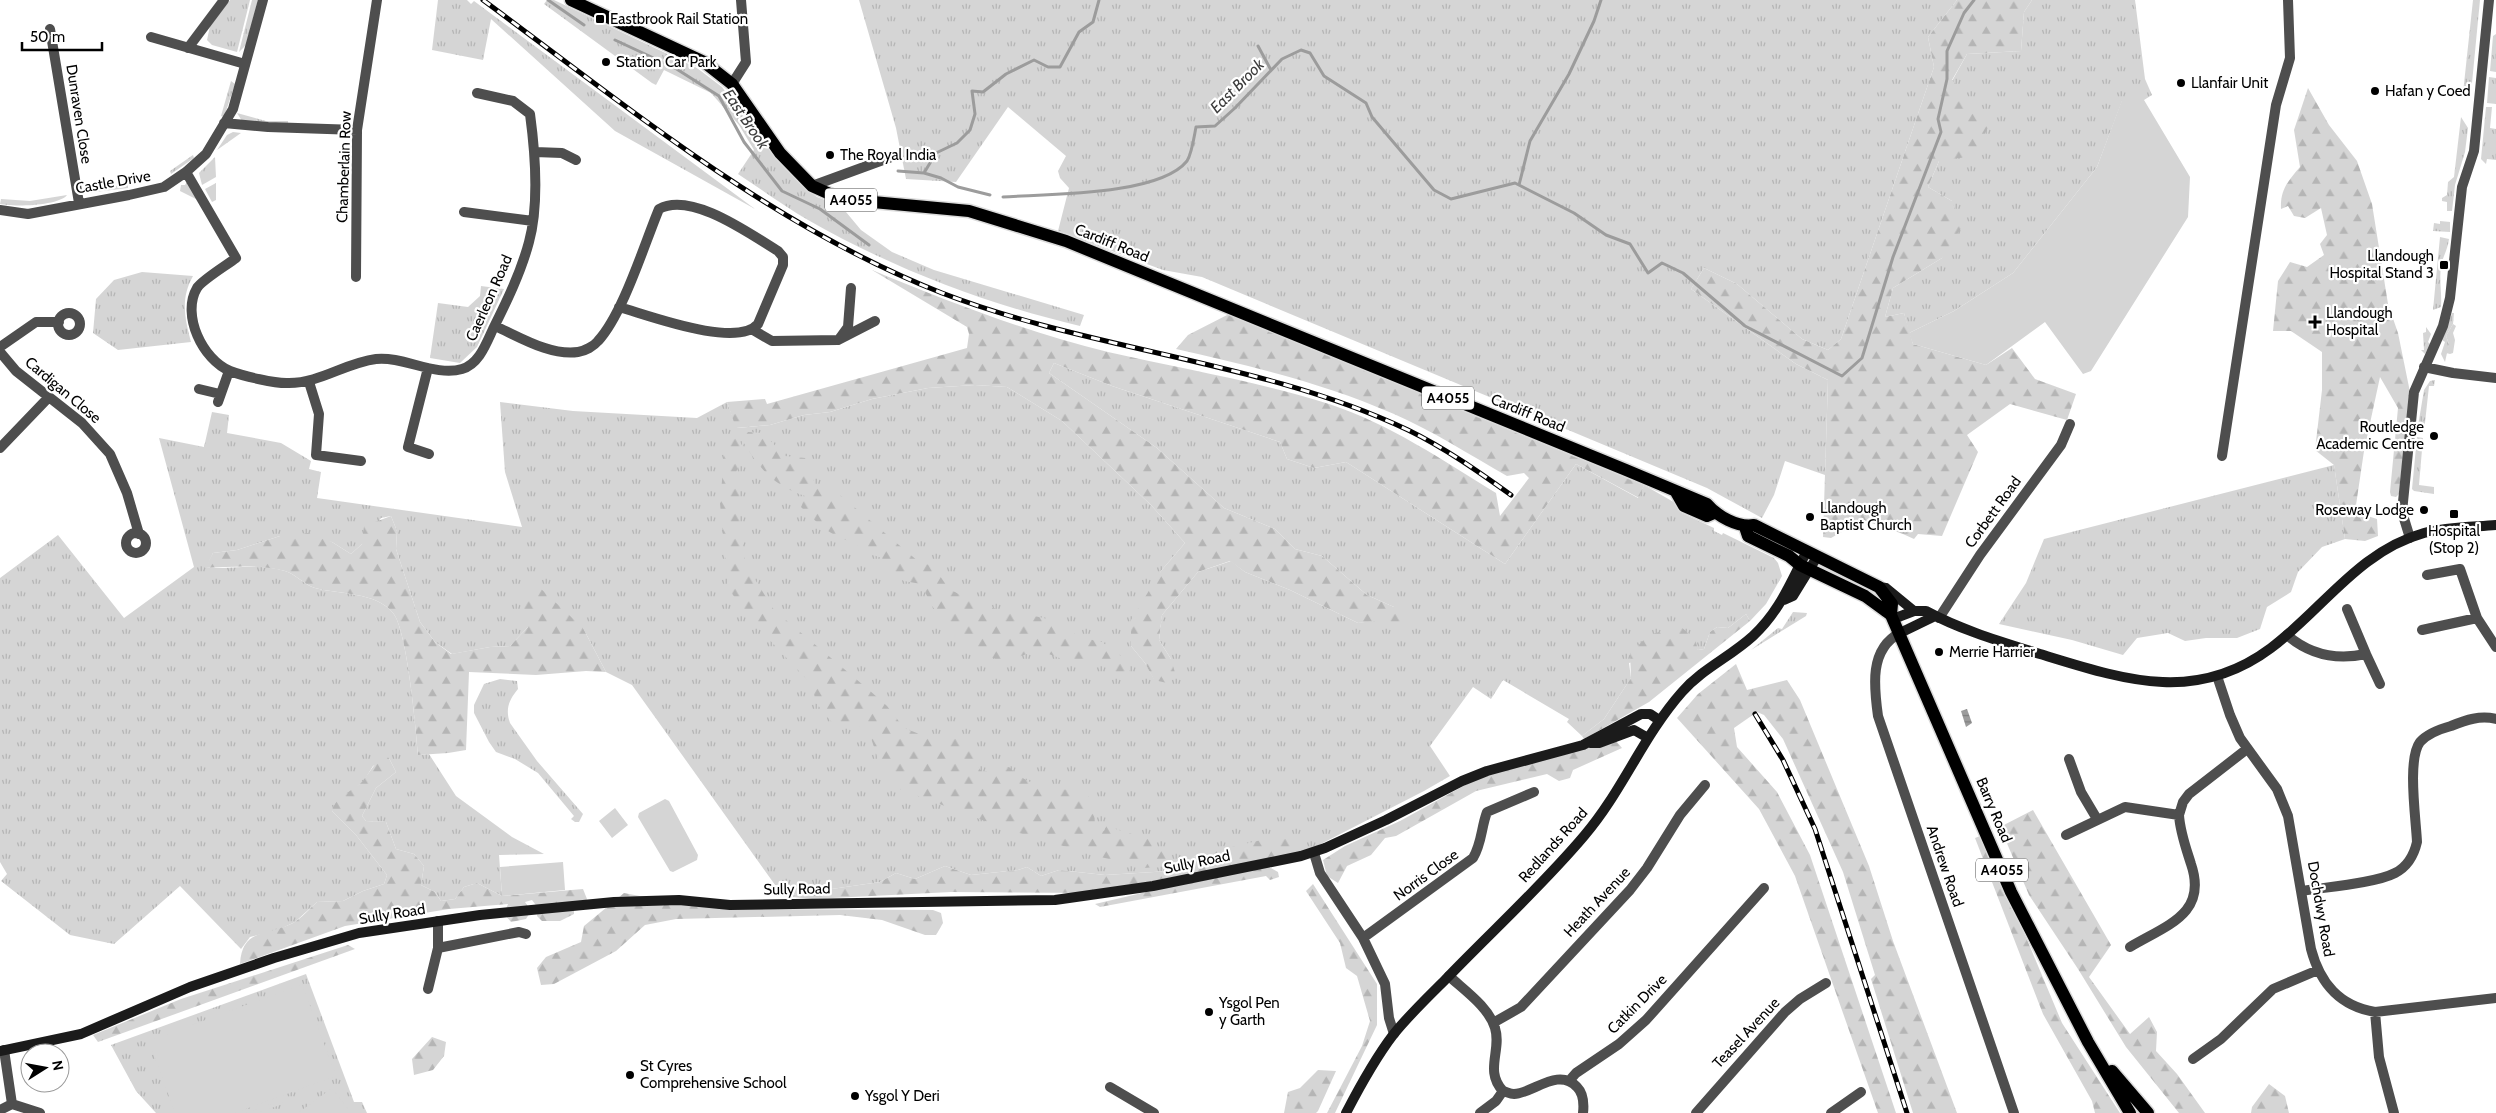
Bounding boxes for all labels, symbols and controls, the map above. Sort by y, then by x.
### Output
place label: Eastbrook Rail Station [610,10,748,28]
marker: Eastbrook Rail Station [594,13,606,25]
scale bar [22,20,102,52]
text: 50 m [30,28,65,46]
place label: Station Car Park [616,53,717,71]
water label: East Brook [1206,54,1269,117]
marker: Station Car Park [600,56,612,68]
street label: Dunraven Close [62,63,96,165]
place label: Llanfair Unit [2191,74,2268,92]
marker: Llanfair Unit [2175,77,2187,89]
place label: Hafan y Coed [2385,82,2471,100]
water label: East Brook [719,85,774,154]
marker: Hafan y Coed [2369,85,2381,97]
street label: Chamberlain Row [333,111,355,223]
place label: The Royal India [840,146,937,164]
marker: The Royal India [824,149,836,161]
street label: Castle Drive [74,166,152,197]
road number: A4055 [825,188,877,212]
street label: Cardiff Road [1072,220,1152,266]
place label: Llandough Hospital Stand 3 [2329,247,2434,282]
street label: Caerleon Road [462,252,516,344]
marker: Llandough Hospital Stand 3 [2438,259,2450,271]
place label: Llandough Hospital [2326,304,2393,339]
marker: Llandough Hospital [2308,315,2322,329]
street label: Cardigan Close [21,353,105,427]
road number: A4055 [1422,386,1474,409]
street label: Cardiff Road [1488,390,1568,436]
place label: Routledge Academic Centre [2316,418,2424,453]
marker: Routledge Academic Centre [2428,430,2440,442]
street label: Corbett Road [1961,473,2025,551]
place label: Llandough Baptist Church [1820,499,1912,534]
place label: Roseway Lodge [2315,501,2414,519]
marker: Roseway Lodge [2418,504,2430,516]
marker: Hospital (Stop 2) [2448,508,2460,520]
marker: Llandough Baptist Church [1804,511,1816,523]
place label: Hospital (Stop 2) [2428,522,2481,557]
place label: Merrie Harrier [1949,643,2035,661]
marker: Merrie Harrier [1933,646,1945,658]
street label: Barry Road [1972,775,2016,845]
street label: Redlands Road [1515,804,1591,886]
street label: Andrew Road [1923,823,1967,909]
street label: Norris Close [1390,845,1462,905]
street label: Sully Road [1162,846,1232,878]
road number: A4055 [1976,858,2028,882]
street label: Dochdwy Road [2304,860,2338,958]
street label: Heath Avenue [1560,863,1634,941]
street label: Sully Road [763,879,831,899]
street label: Sully Road [358,900,426,928]
street label: Catkin Drive [1604,970,1671,1037]
place label: Ysgol Pen y Garth [1218,994,1280,1029]
street label: Teasel Avenue [1709,994,1784,1072]
marker: Ysgol Pen y Garth [1203,1006,1215,1018]
north arrow [20,1043,70,1093]
place label: St Cyres Comprehensive School [640,1057,787,1092]
text: N [48,1059,68,1072]
marker: St Cyres Comprehensive School [624,1069,636,1081]
place label: Ysgol Y Deri [864,1087,940,1105]
marker: Ysgol Y Deri [849,1090,861,1102]

